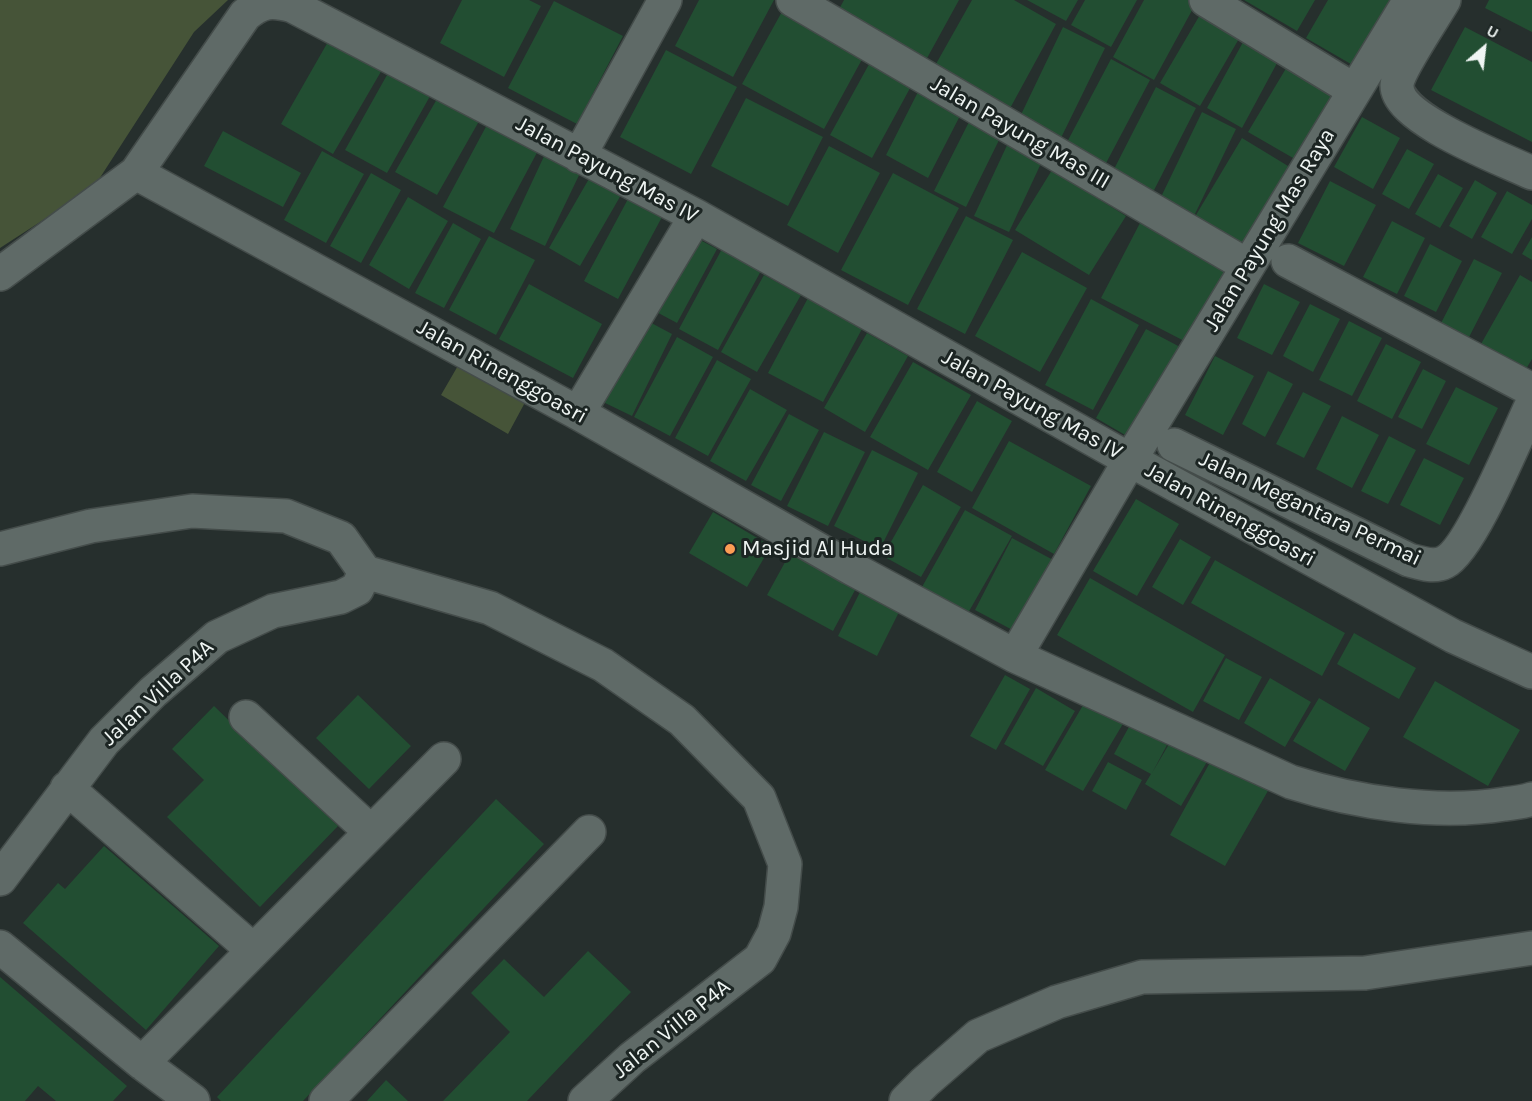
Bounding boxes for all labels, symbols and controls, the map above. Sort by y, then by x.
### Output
north arrow [1454,18,1514,78]
text: U [1483,21,1502,43]
street label: Jalan Payung Mas III [926,71,1114,195]
street label: Jalan Payung Mas IV [511,111,703,229]
street label: Jalan Payung Mas Raya [1199,124,1341,336]
street label: Jalan Rinenggoasri [412,314,592,430]
street label: Jalan Payung Mas IV [937,344,1127,466]
street label: Jalan Megantara Permai [1195,446,1425,572]
street label: Jalan Rinenggoasri [1140,457,1320,573]
place label: Masjid Al Huda [742,536,893,562]
marker: Masjid Al Huda [723,542,737,556]
street label: Jalan Villa P4A [97,634,219,752]
street label: Jalan Villa P4A [608,974,736,1084]

